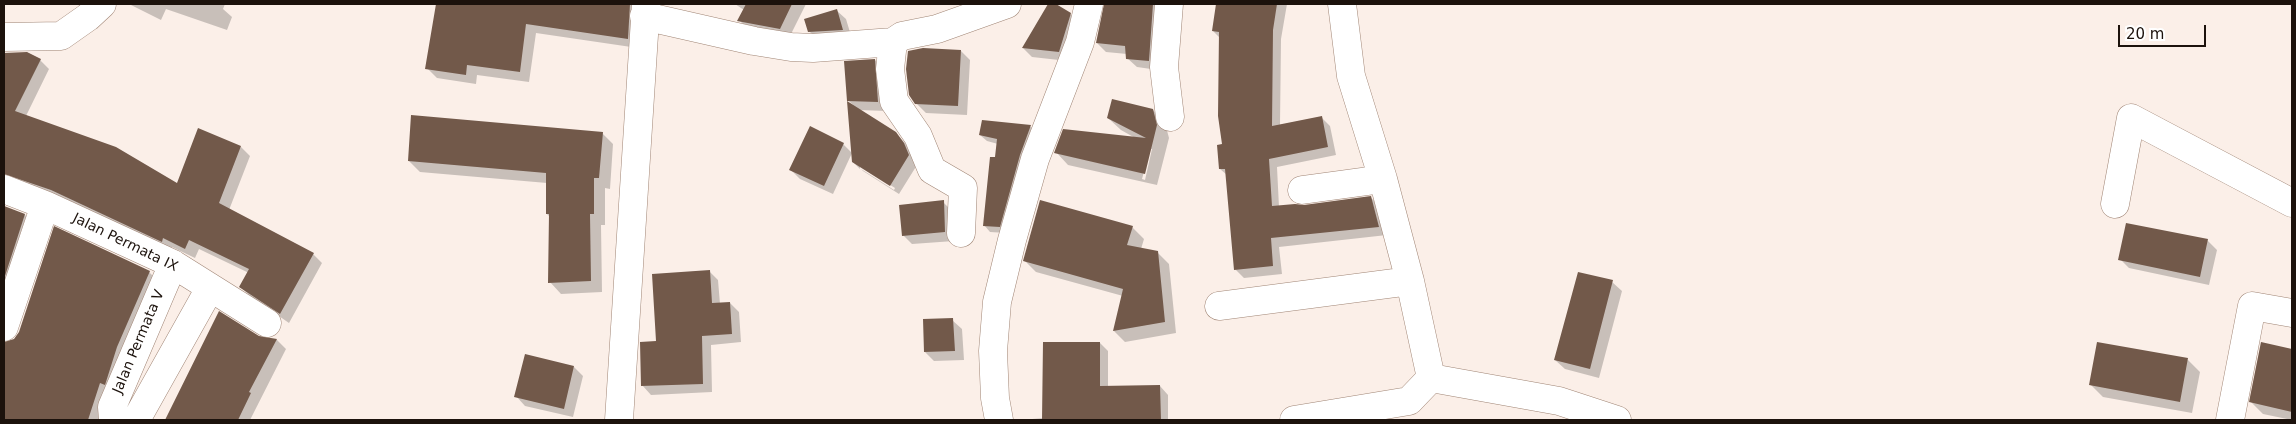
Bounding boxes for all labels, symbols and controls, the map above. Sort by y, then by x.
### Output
scale bar [2121,15,2208,47]
text: 20 m [2126,25,2164,43]
street label: Jalan Permata IX [70,210,180,276]
street label: Jalan Permata V [110,288,168,396]

